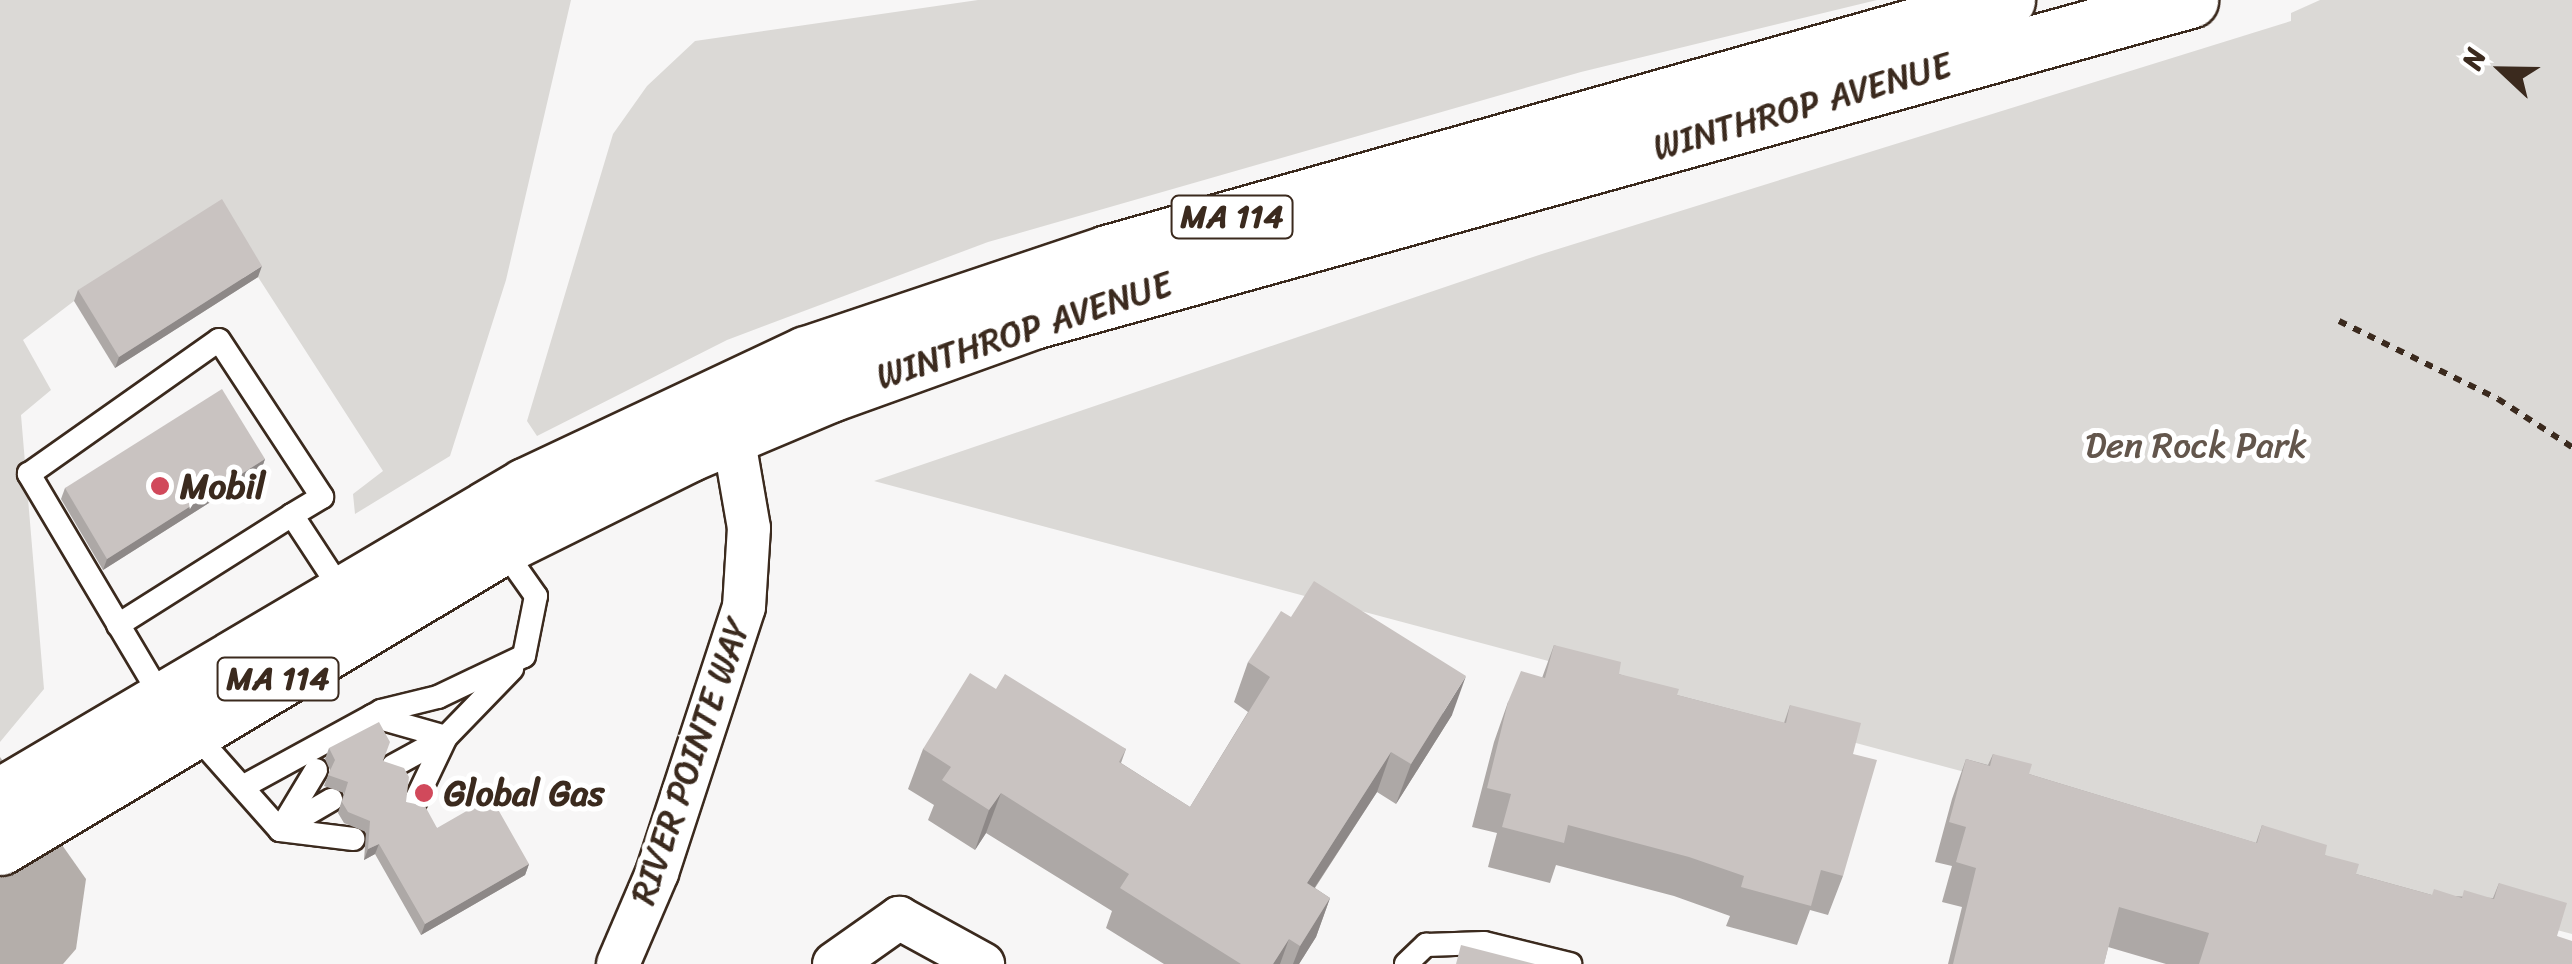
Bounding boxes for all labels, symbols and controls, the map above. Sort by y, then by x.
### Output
north arrow [2452,20,2552,120]
text: N [2447,40,2500,77]
street label: WINTHROP AVENUE [1647,43,1957,169]
road number: MA 114 [1170,190,1294,244]
street label: WINTHROP AVENUE [870,262,1178,398]
park label: Den Rock Park [2085,424,2307,466]
place label: Mobil [180,465,265,507]
marker: Mobil [149,475,171,497]
street label: RIVER POINTE WAY [622,614,758,908]
road number: MA 114 [216,652,340,706]
place label: Global Gas [444,772,604,814]
marker: Global Gas [413,782,435,804]

